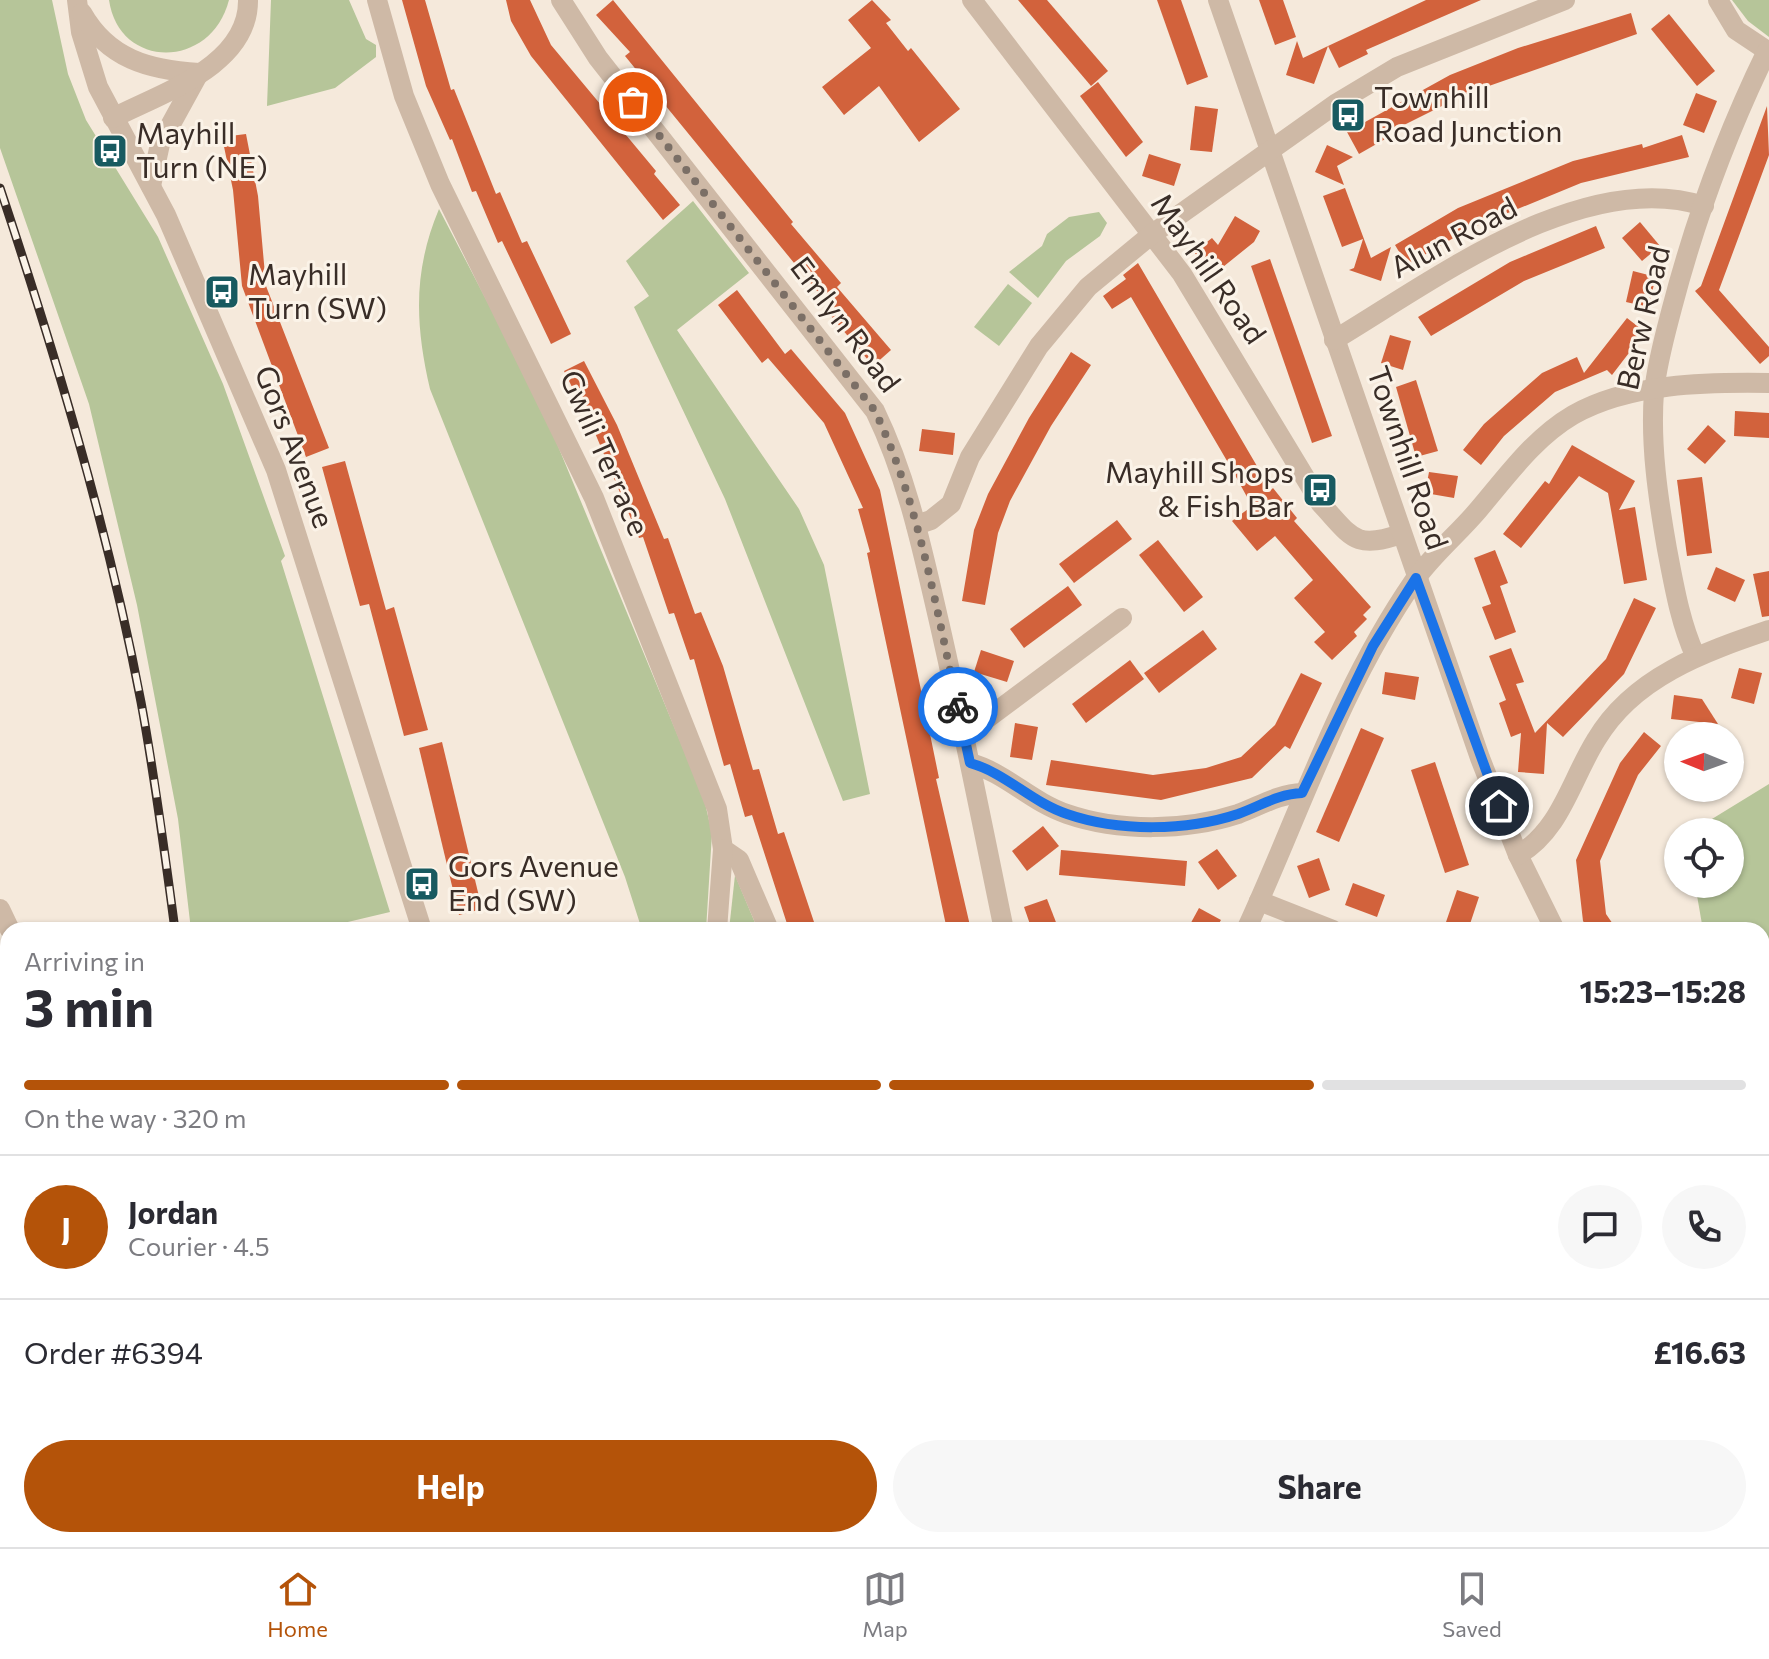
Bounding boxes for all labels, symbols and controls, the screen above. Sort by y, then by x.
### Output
pin [599,68,667,136]
place label: Townhill Road Junction [1374,77,1562,148]
icon: bag [611,80,655,124]
bus stop icon: Townhill Road Junction [1329,96,1367,134]
place label: Mayhill Turn (NE) [136,113,268,184]
bus stop icon: Mayhill Turn (NE) [91,132,129,170]
street label: Mayhill Road [1145,185,1275,350]
street label: Alun Road [1383,187,1522,285]
street label: Berw Road [1607,242,1676,393]
street label: Emlyn Road [784,248,910,399]
place label: Mayhill Turn (SW) [248,254,387,325]
bus stop icon: Mayhill Turn (SW) [203,273,241,311]
street label: Gors Avenue [248,360,344,532]
street label: Townhill Road [1361,361,1458,554]
street label: Gwili Terrace [553,364,659,540]
place label: Mayhill Shops & Fish Bar [1105,452,1294,523]
bus stop icon: Mayhill Shops & Fish Bar [1301,471,1339,509]
courier [918,667,998,747]
icon: bike [936,685,980,729]
north arrow [1664,722,1744,802]
map controls [1664,722,1744,898]
pin [1465,772,1533,840]
icon: home [1477,784,1521,828]
button: locate [1664,818,1744,898]
place label: Gors Avenue End (SW) [448,846,619,917]
bus stop icon: Gors Avenue End (SW) [403,865,441,903]
text: Arriving in [24,945,145,976]
text: 15:23–15:28 [1580,972,1746,1009]
text: 3 min [24,974,154,1038]
text: On the way · 320 m [24,1102,247,1133]
button: chat [1558,1185,1642,1269]
button: phone [1662,1185,1746,1269]
text: Jordan [128,1193,218,1230]
text: J [61,1209,71,1246]
text: Courier · 4.5 [128,1230,270,1261]
text: Order #6394 [24,1333,203,1370]
text: £16.63 [1653,1333,1746,1370]
button: Help [24,1440,877,1532]
button: Share [893,1440,1746,1532]
tab: Home [267,1567,328,1642]
tab: Map [862,1567,908,1642]
tab: Saved [1442,1567,1502,1642]

